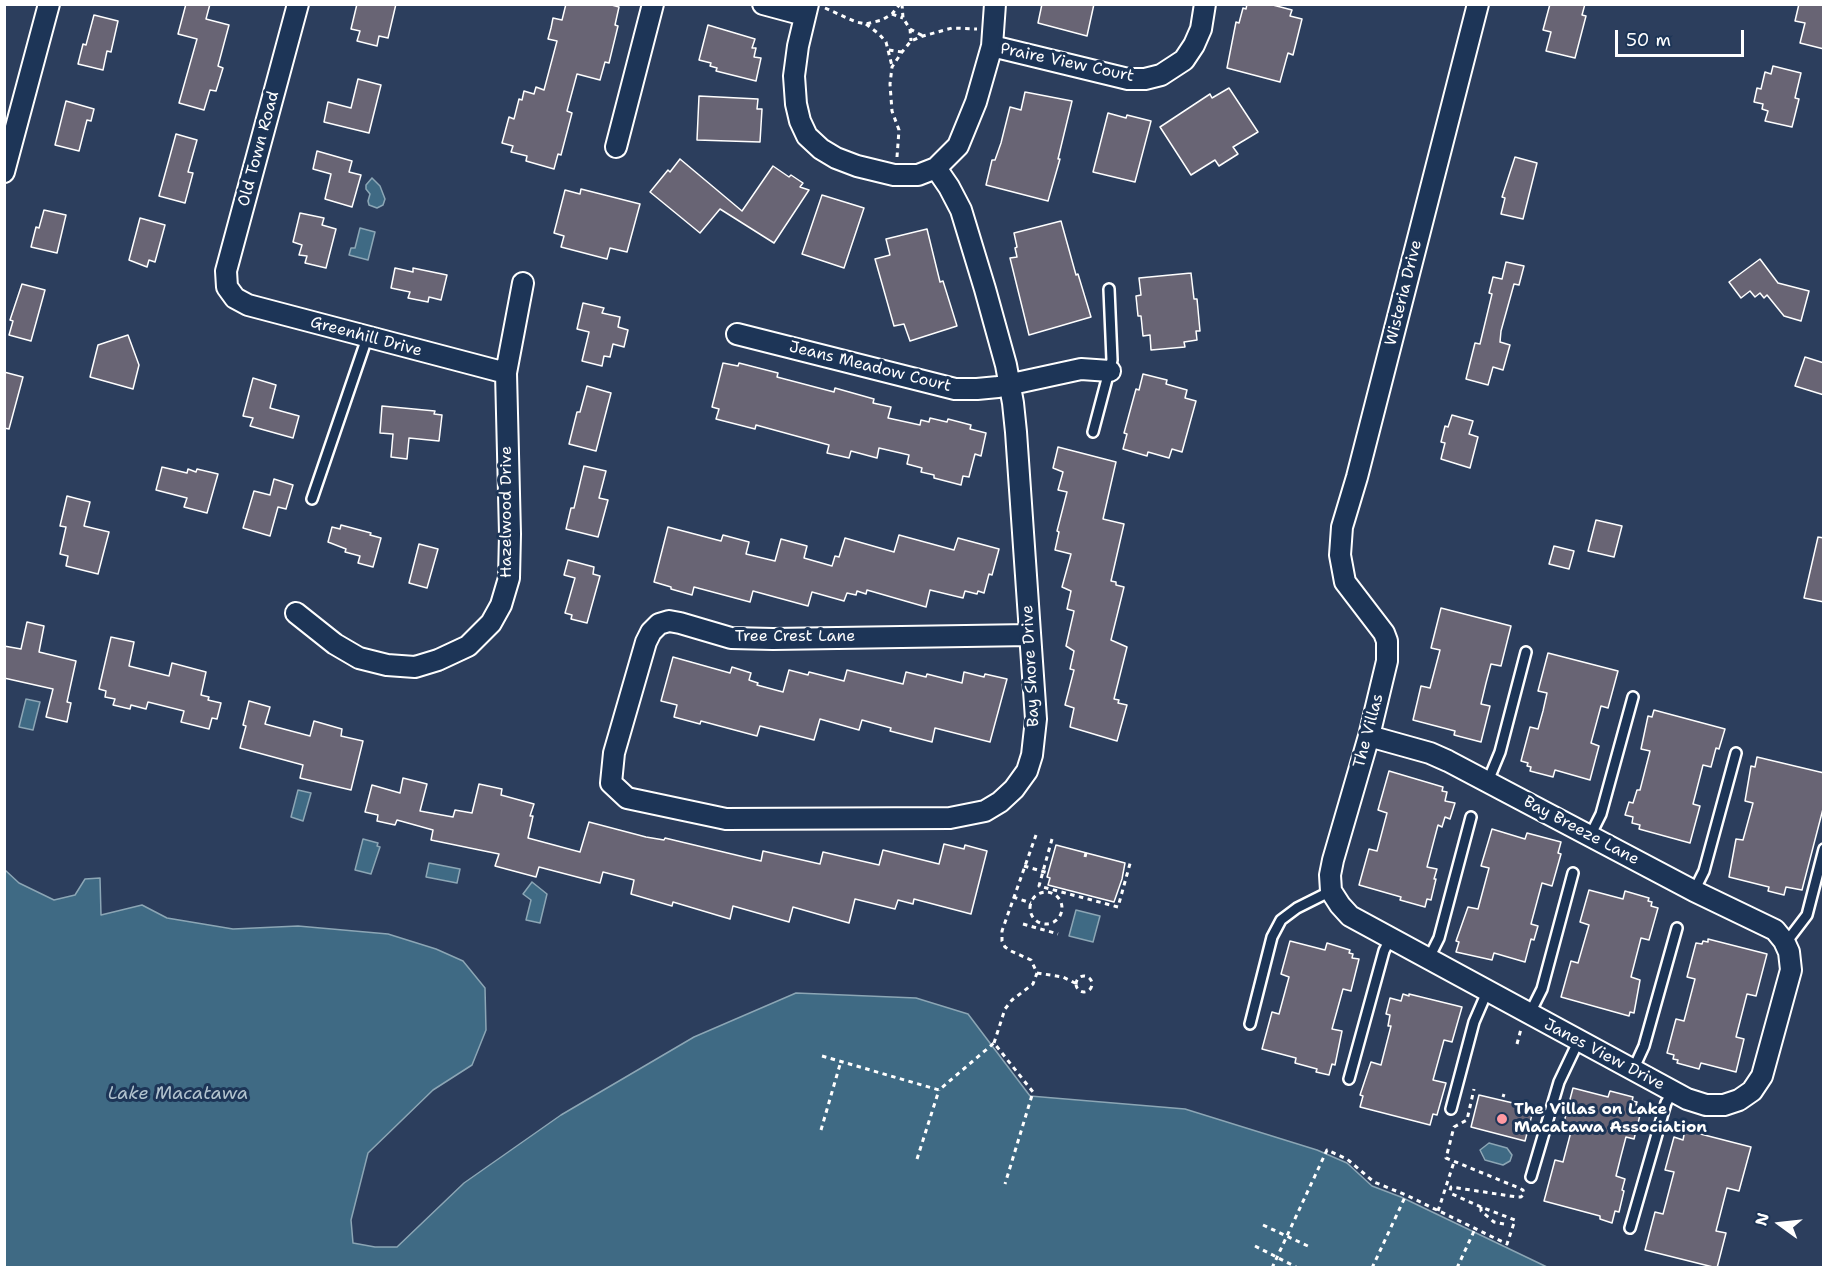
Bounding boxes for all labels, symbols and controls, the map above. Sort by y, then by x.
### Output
scale bar [1618,18,1747,56]
text: 50 m [1626,28,1671,52]
street label: Praire View Court [998,39,1136,87]
street label: Old Town Road [234,89,284,209]
street label: Wisteria Drive [1382,238,1426,348]
street label: Greenhill Drive [308,313,424,361]
street label: Jeans Meadow Court [787,338,953,396]
street label: Hazelwood Drive [497,446,517,578]
street label: Bay Shore Drive [1018,605,1044,727]
street label: Tree Crest Lane [735,627,855,647]
street label: The Villas [1350,692,1388,770]
street label: Bay Breeze Lane [1520,792,1642,870]
street label: Janes View Drive [1540,1015,1668,1095]
water label: Lake Macatawa [108,1083,248,1105]
place label: The Villas on Lake Macatawa Association [1514,1100,1707,1138]
marker: The Villas on Lake Macatawa Association [1495,1112,1509,1126]
north arrow [1750,1194,1810,1254]
text: N [1750,1210,1774,1228]

